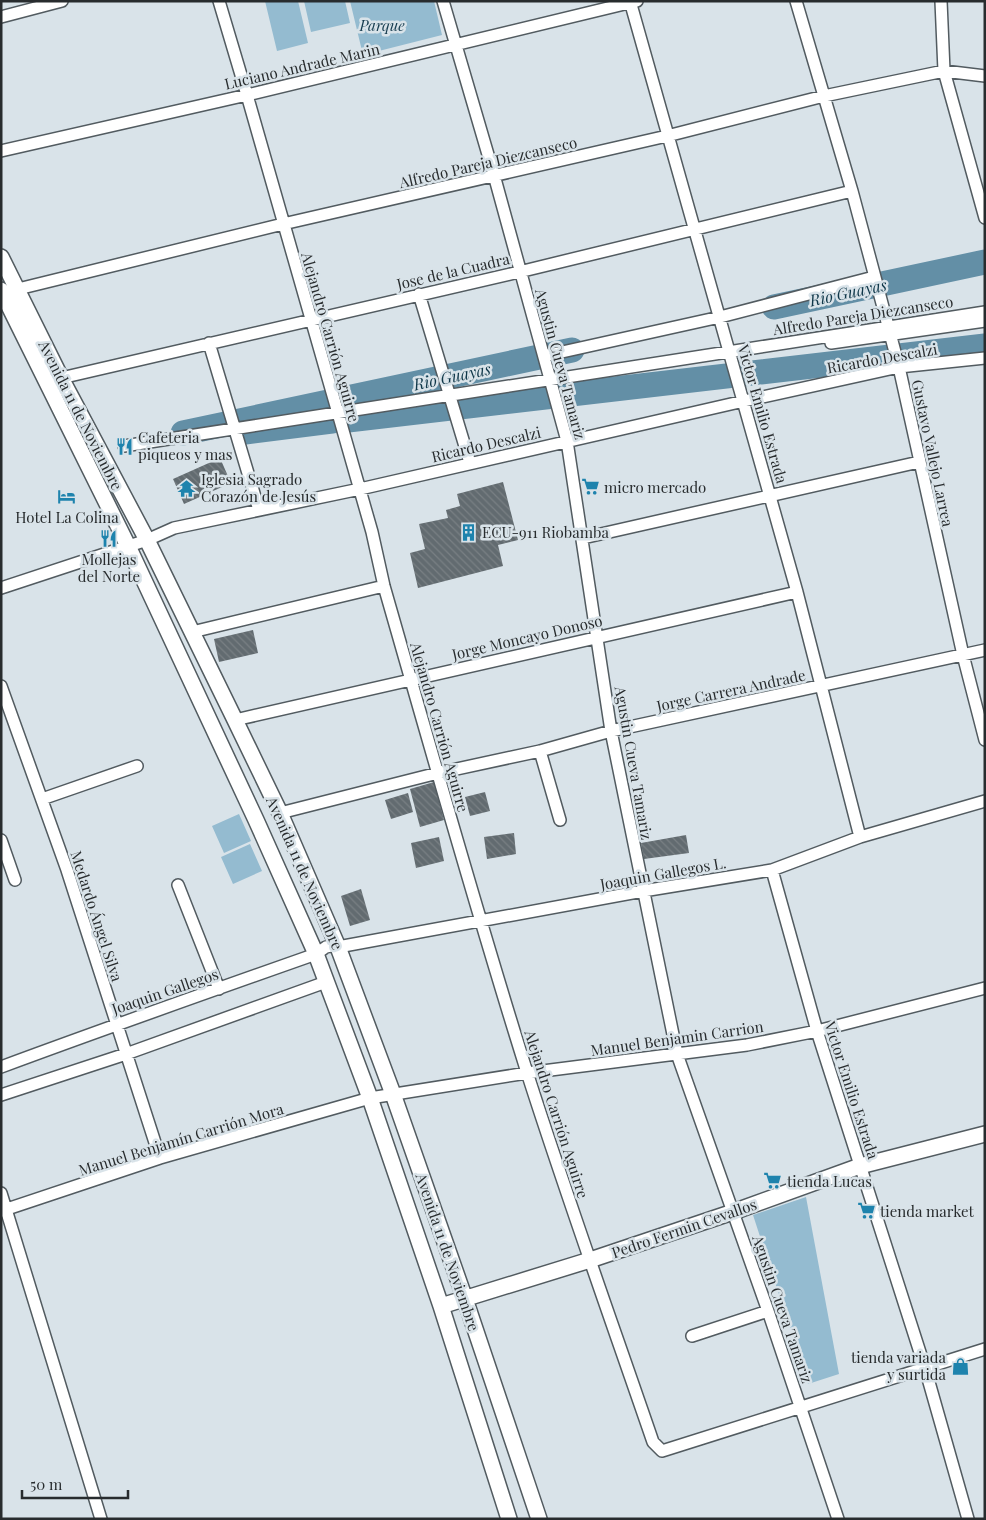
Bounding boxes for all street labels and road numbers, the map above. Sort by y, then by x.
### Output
street label: Luciano Andrade Marin [222,38,382,94]
street label: Alfredo Pareja Diezcanseco [396,132,579,192]
street label: Jose de la Cuadra [394,248,512,294]
street label: Alejandro Carrión Aguirre [297,249,365,424]
street label: Agustin Cueva Tamariz [531,285,591,442]
street label: Alfredo Pareja Diezcanseco [771,291,954,339]
street label: Avenida 11 de Noviembre [34,336,128,493]
street label: Ricardo Descalzi [825,338,939,378]
street label: Victor Emilio Estrada [733,341,793,486]
street label: Gustavo Vallejo Larrea [908,378,958,529]
street label: Ricardo Descalzi [429,422,543,466]
street label: Jorge Moncayo Donoso [449,610,604,664]
street label: Alejandro Carrión Aguirre [406,639,474,814]
street label: Jorge Carrera Andrade [654,664,807,716]
street label: Agustin Cueva Tamariz [610,684,657,841]
street label: Avenida 11 de Noviembre [262,792,348,953]
street label: Medardo Ángel Silva [66,848,128,984]
street label: Joaquin Gallegos L. [597,852,728,894]
street label: Joaquin Gallegos [108,963,221,1019]
street label: Manuel Benjamin Carrion [589,1016,765,1060]
street label: Victor Emilio Estrada [820,1018,884,1162]
street label: Alejandro Carrión Aguirre [520,1026,594,1201]
street label: Manuel Benjamín Carrión Mora [76,1098,286,1180]
street label: Avenida 11 de Noviembre [411,1169,484,1334]
street label: Pedro Fermin Cevallos [609,1194,759,1262]
street label: Agustin Cueva Tamariz [748,1231,818,1386]

